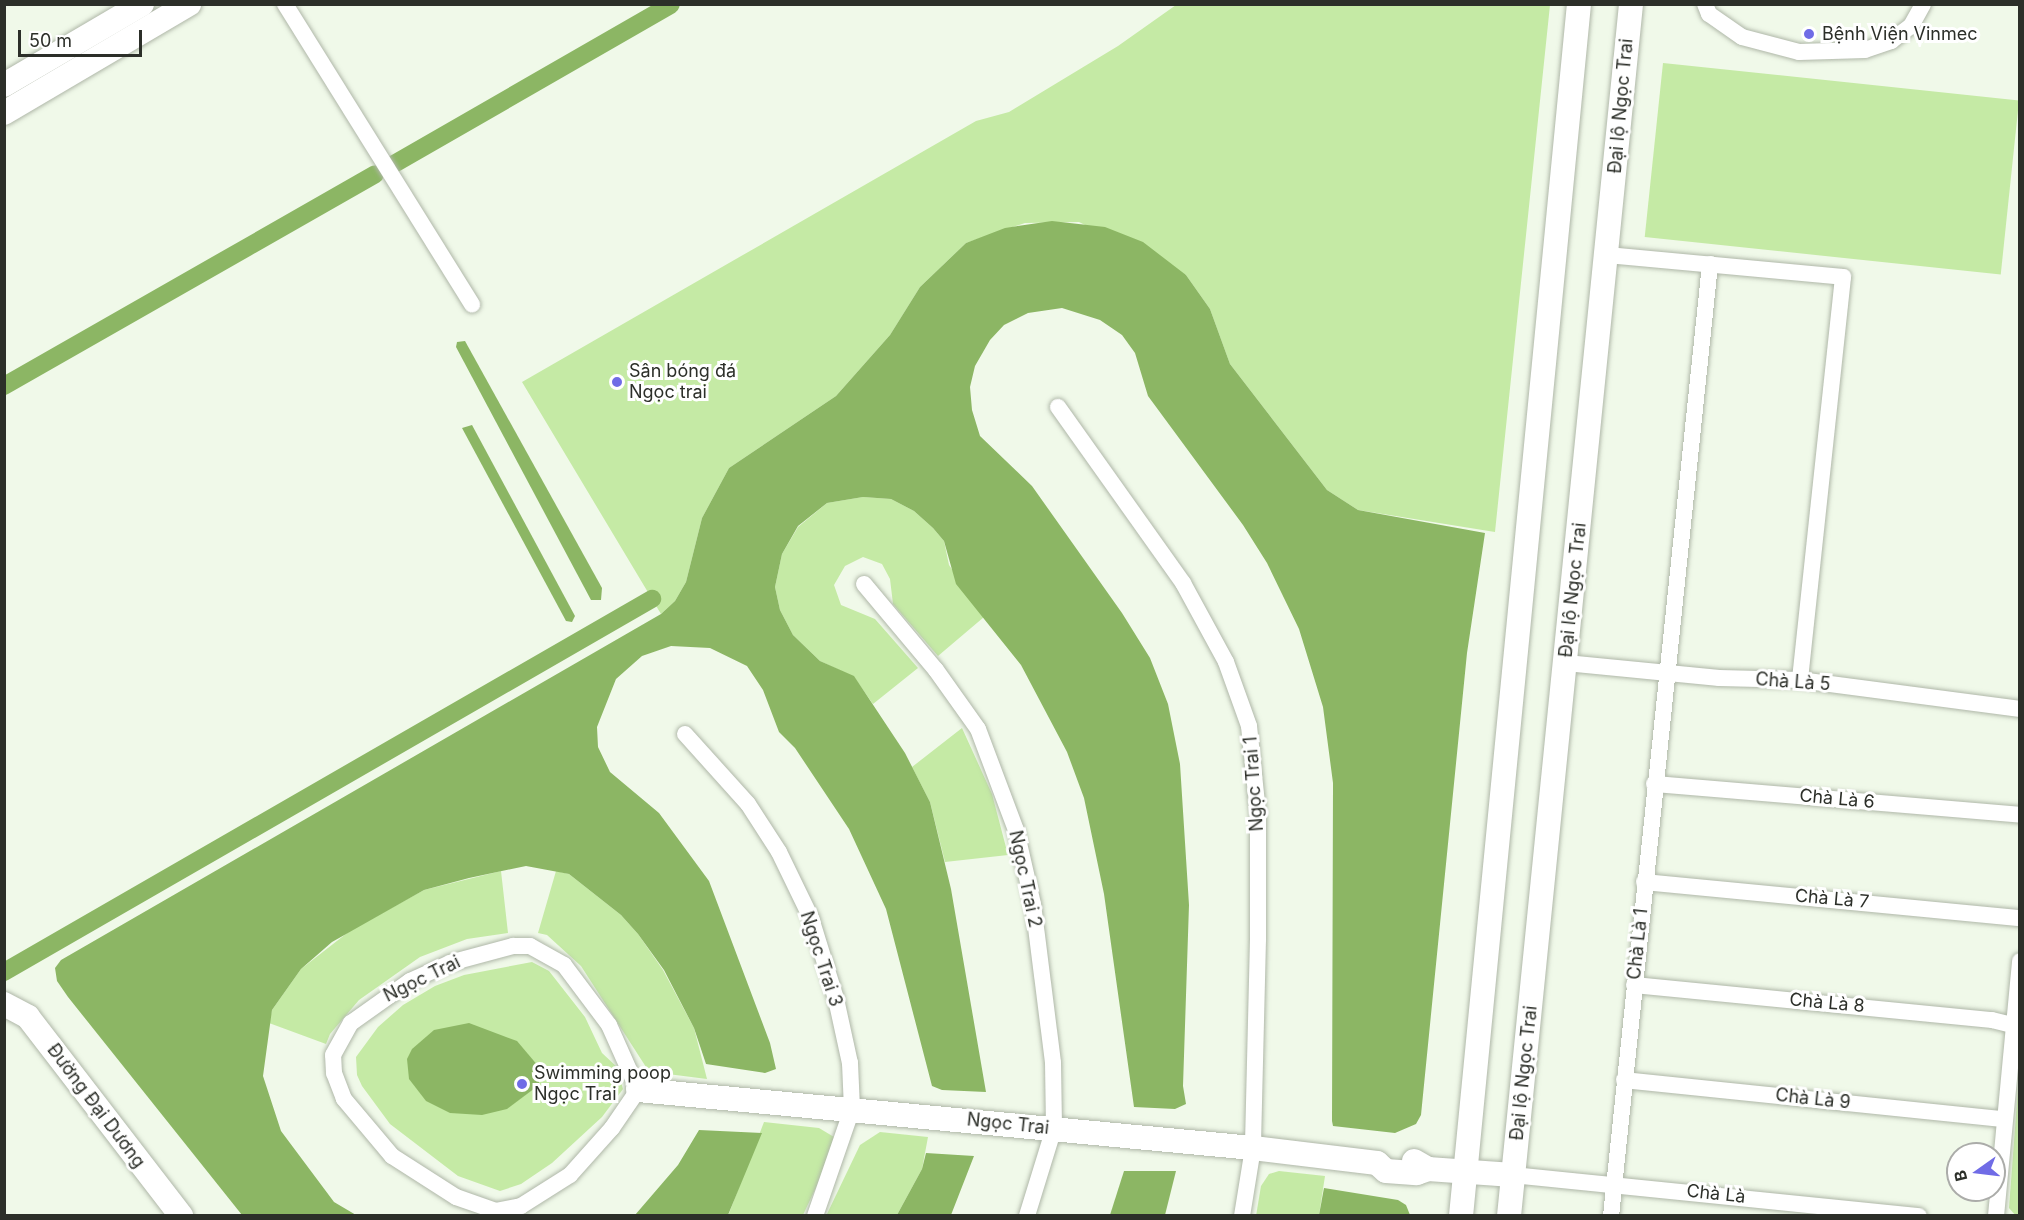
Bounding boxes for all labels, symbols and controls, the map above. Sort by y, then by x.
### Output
scale bar [21,18,146,56]
place label: Bệnh Viện Vinmec [1822,23,1978,45]
marker: Bệnh Viện Vinmec [1800,25,1818,43]
text: 50 m [29,30,72,51]
street label: Đại lộ Ngọc Trai [1604,38,1638,174]
place label: Sân bóng đá Ngọc trai [629,361,736,404]
marker: Sân bóng đá Ngọc trai [610,375,624,389]
street label: Đại lộ Ngọc Trai [1555,522,1591,658]
street label: Chà Là 5 [1755,669,1831,695]
street label: Ngọc Trai 1 [1240,736,1268,832]
street label: Chà Là 6 [1798,785,1876,813]
street label: Ngọc Trai 2 [1004,829,1046,929]
street label: Chà Là 7 [1794,885,1870,913]
street label: Chà Là 1 [1624,907,1652,981]
street label: Ngọc Trai 3 [795,909,847,1009]
street label: Ngọc Trai [380,951,464,1007]
street label: Chà Là 8 [1788,989,1866,1017]
street label: Đại lộ Ngọc Trai [1506,1005,1542,1141]
street label: Đường Đại Dương [42,1040,150,1172]
place label: Swimming poop Ngọc Trai [534,1063,671,1106]
marker: Swimming poop Ngọc Trai [515,1077,529,1091]
street label: Chà Là 9 [1774,1084,1852,1114]
street label: Ngọc Trai [966,1109,1050,1139]
north arrow [1946,1142,2006,1202]
text: B [1949,1168,1971,1183]
street label: Chà Là [1685,1180,1747,1208]

